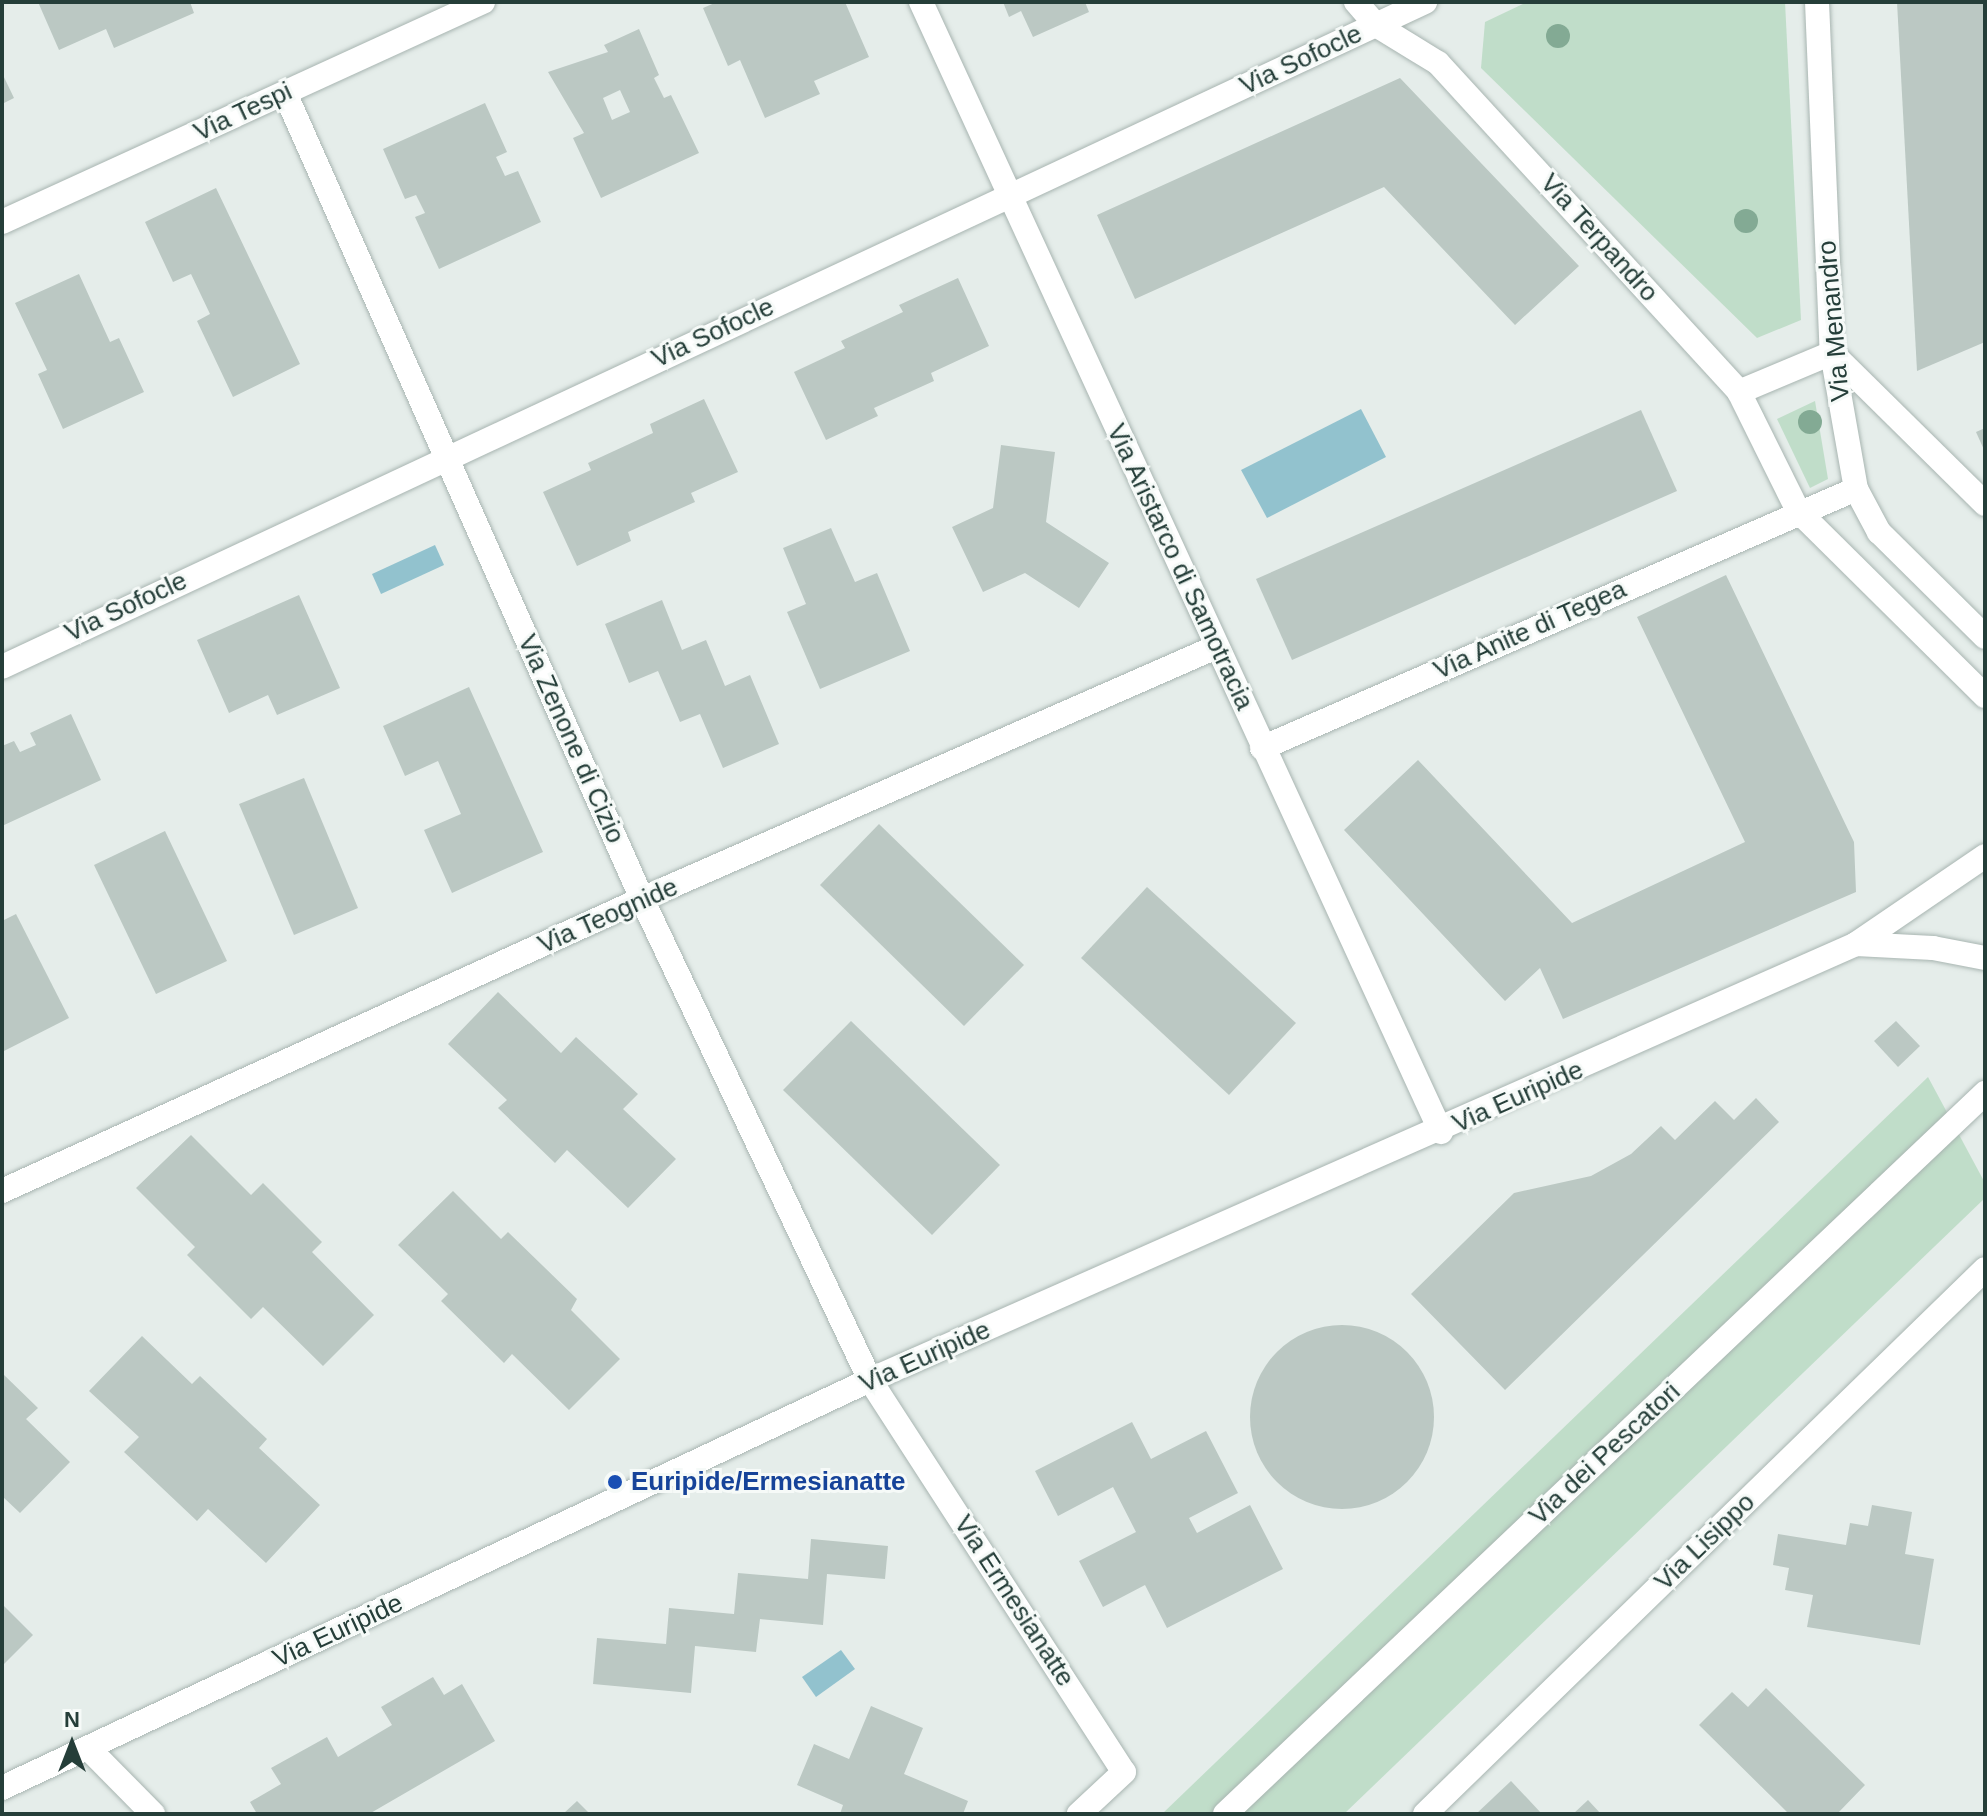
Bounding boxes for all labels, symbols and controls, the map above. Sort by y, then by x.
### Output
street label: Via Sofocle [1235,18,1367,102]
street label: Via Tespi [189,76,297,148]
street label: Via Terpandro [1533,168,1665,308]
street label: Via Menandro [1811,239,1857,403]
street label: Via Sofocle [647,291,779,375]
street label: Via Aristarco di Samotracia [1100,419,1260,715]
street label: Via Sofocle [60,565,192,649]
street label: Via Anite di Tegea [1428,573,1632,687]
street label: Via Zenone di Cizio [511,630,631,848]
street label: Via Teognide [533,871,683,961]
street label: Via Euripide [1448,1054,1588,1140]
street label: Via Euripide [855,1314,995,1400]
street label: Via dei Pescatori [1523,1376,1687,1532]
place label: Euripide/Ermesianatte [631,1466,906,1498]
marker: Euripide/Ermesianatte [606,1473,624,1491]
street label: Via Lisippo [1649,1487,1761,1597]
street label: Via Ermesianatte [947,1510,1081,1692]
street label: Via Euripide [268,1587,408,1675]
north arrow [32,1704,112,1784]
text: N [64,1707,80,1732]

